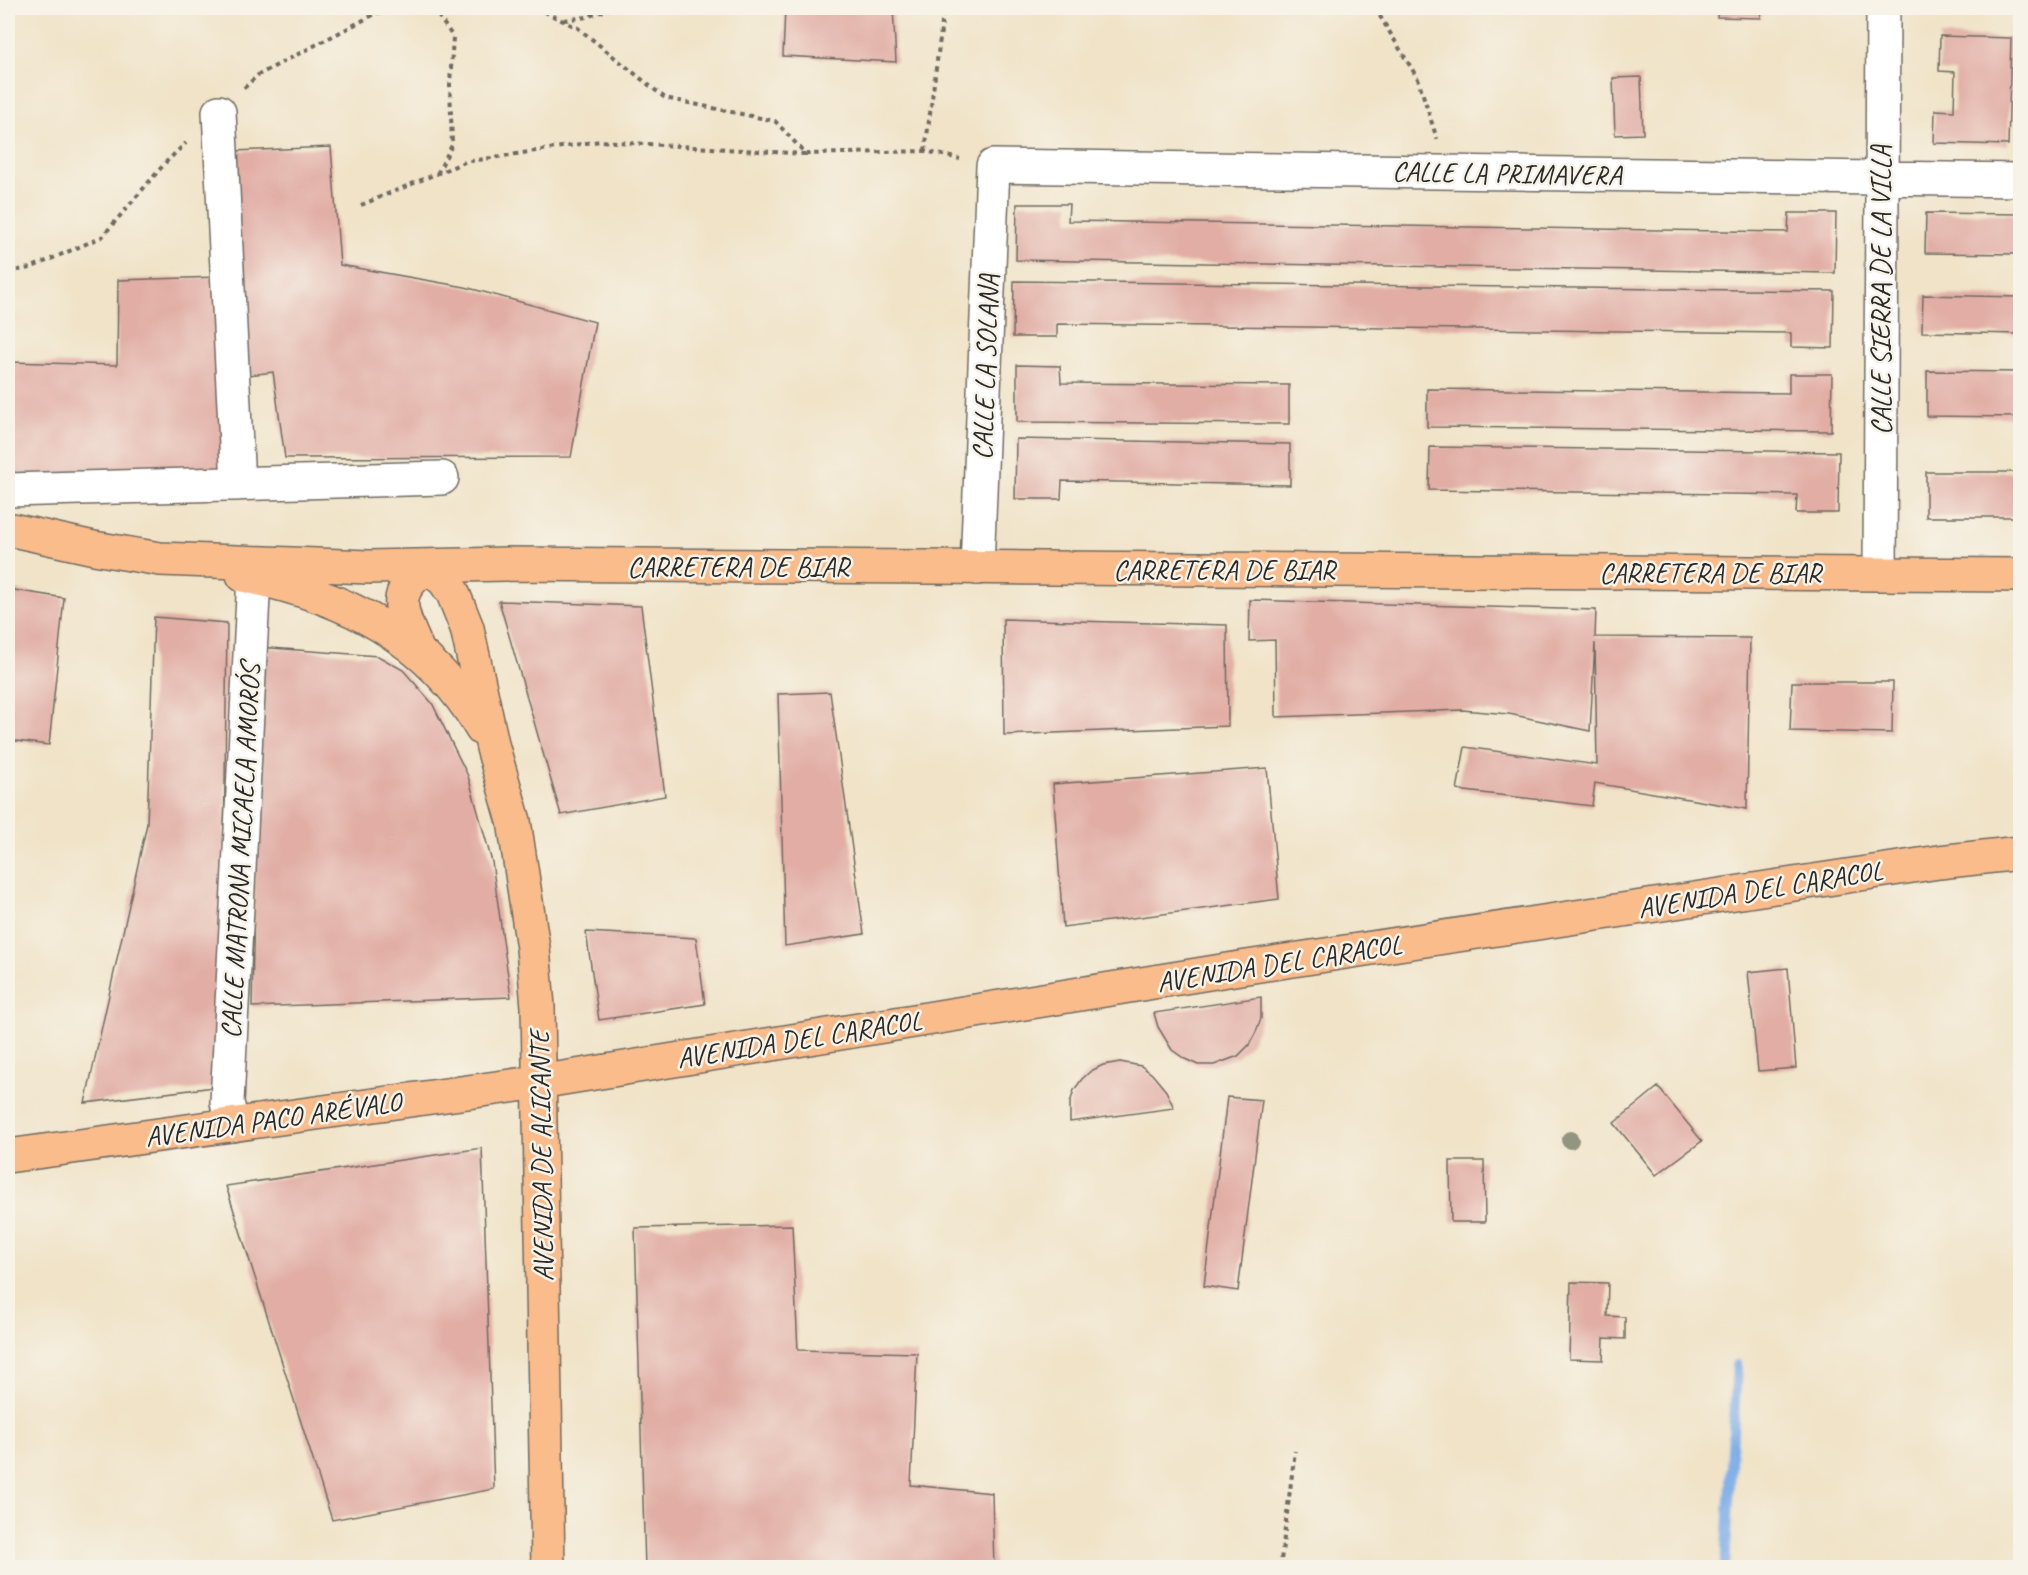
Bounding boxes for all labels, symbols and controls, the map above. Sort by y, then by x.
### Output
street label: CALLE SIERRA DE LA VILLA [1863,144,1898,435]
street label: CALLE LA PRIMAVERA [1392,154,1624,193]
street label: CALLE LA SOLANA [964,273,1006,460]
street label: CARRETERA DE BIAR [627,549,852,584]
street label: CARRETERA DE BIAR [1113,552,1338,587]
street label: CARRETERA DE BIAR [1599,555,1824,590]
street label: CALLE MATRONA MICAELA AMORÓS [213,657,268,1039]
street label: AVENIDA DEL CARACOL [1635,852,1886,926]
street label: AVENIDA DEL CARACOL [1154,926,1405,1000]
street label: AVENIDA DEL CARACOL [674,1002,925,1076]
street label: AVENIDA DE ALICANTE [521,1027,561,1282]
street label: AVENIDA PACO ARÉVALO [143,1083,406,1154]

